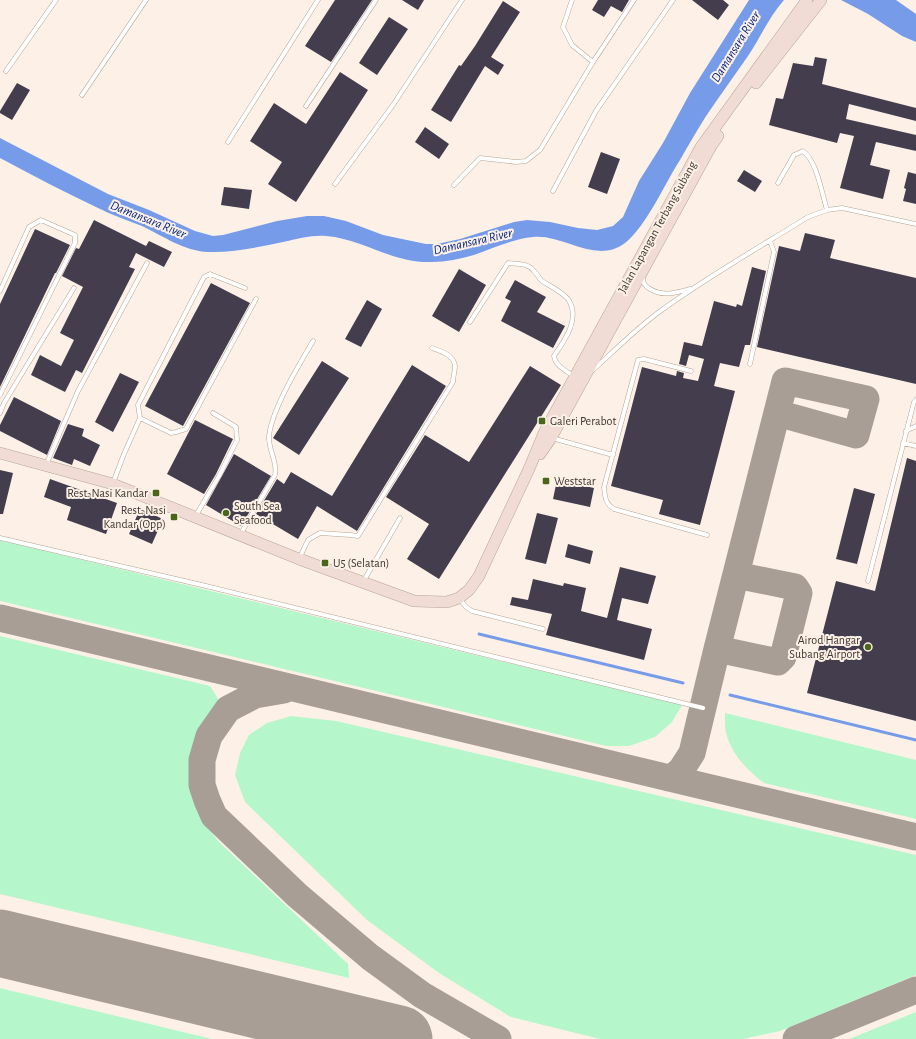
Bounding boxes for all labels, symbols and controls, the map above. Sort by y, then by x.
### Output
water label: Damansara River [709,9,763,85]
street label: Jalan Lapangan Terbang Subang [616,159,698,295]
water label: Damansara River [108,199,188,241]
water label: Damansara River [432,226,514,257]
place label: Galeri Perabot [550,415,617,427]
marker: Galeri Perabot [537,416,547,426]
place label: Weststar [554,475,596,487]
marker: Weststar [541,476,551,486]
place label: Rest. Nasi Kandar [67,487,148,499]
marker: Rest. Nasi Kandar [151,488,161,498]
place label: South Sea Seafood [234,500,280,526]
place label: Rest. Nasi Kandar (Opp) [103,504,166,530]
marker: South Sea Seafood [221,508,231,518]
marker: Rest. Nasi Kandar (Opp) [169,512,179,522]
place label: U5 (Selatan) [333,557,390,569]
marker: U5 (Selatan) [320,558,330,568]
place label: Airod Hangar Subang Airport [789,634,860,660]
marker: Airod Hangar Subang Airport [863,642,873,652]

